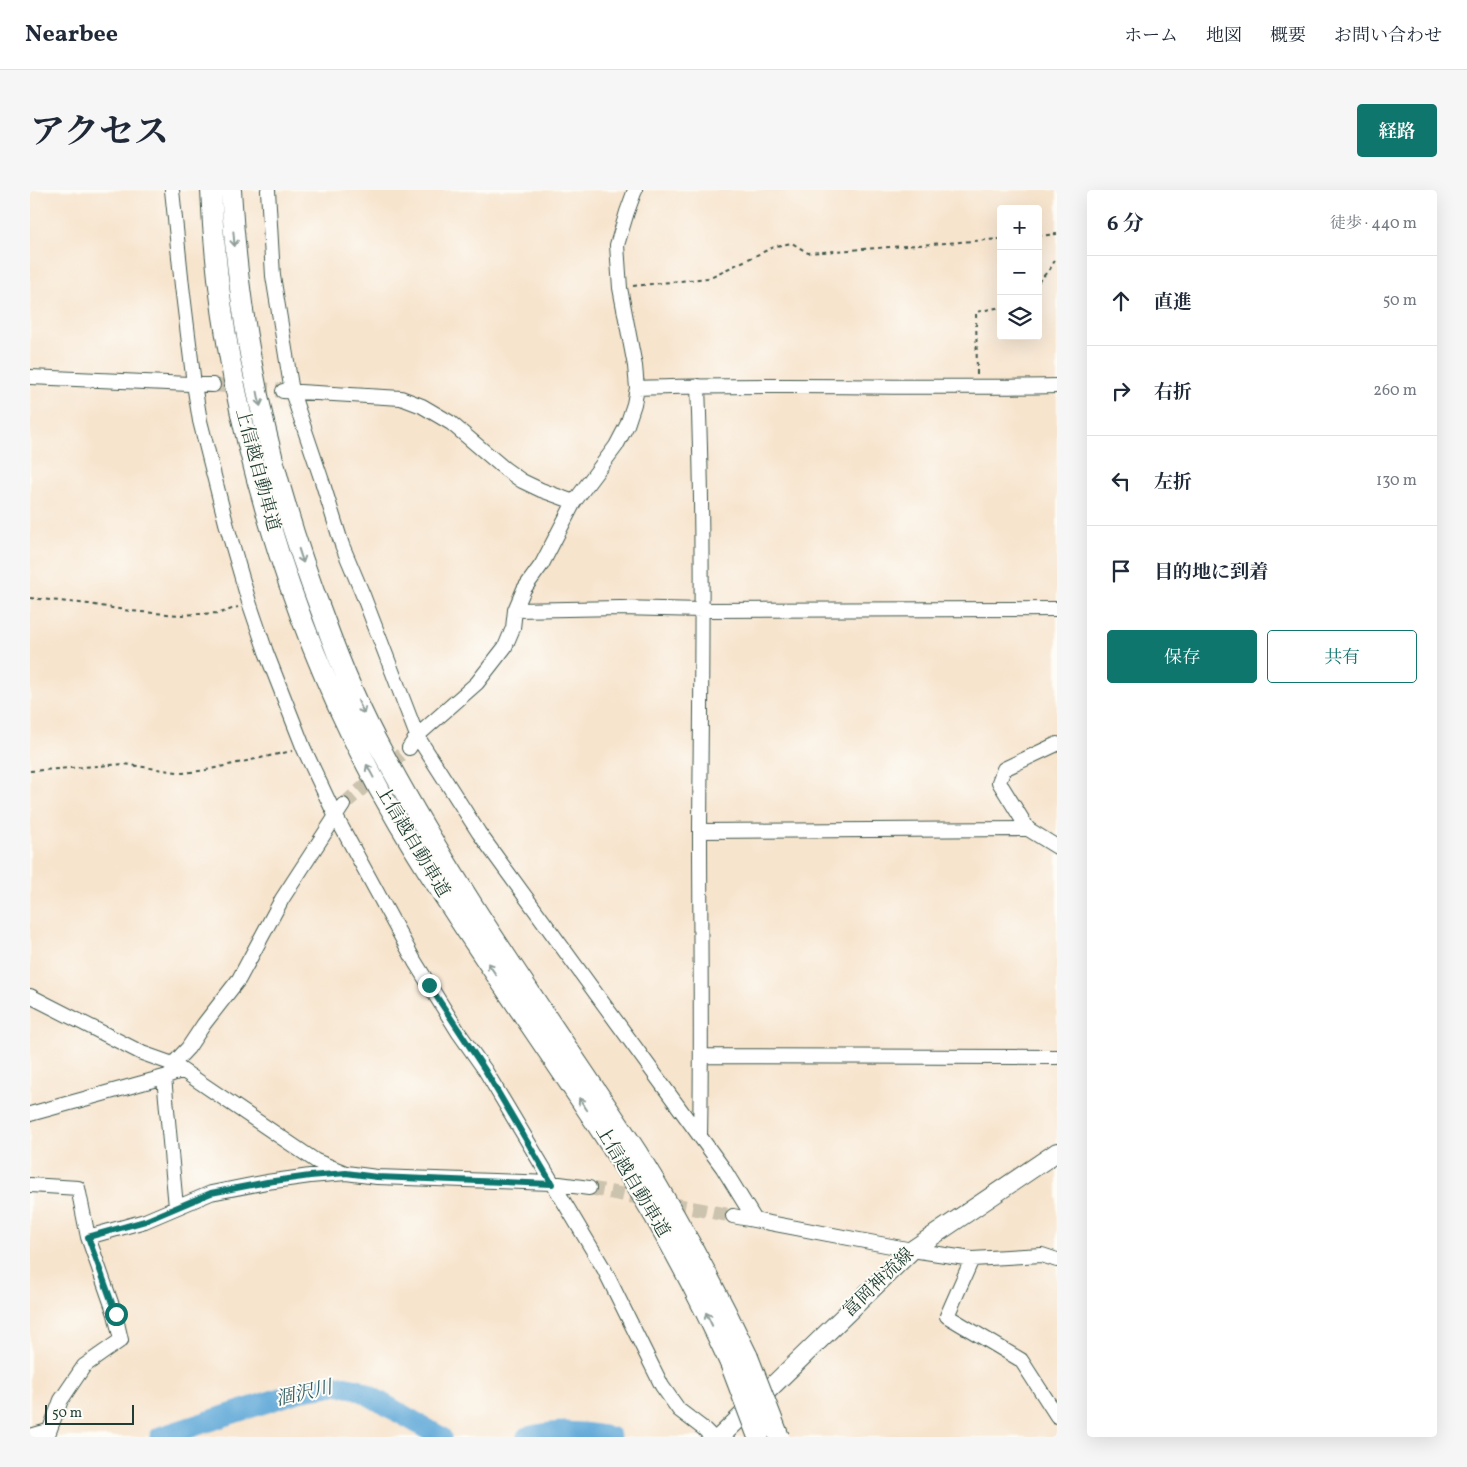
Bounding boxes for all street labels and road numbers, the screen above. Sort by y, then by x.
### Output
street label: 上信越自動車道 [229,406,285,534]
street label: 上信越自動車道 [369,782,455,902]
street label: 上信越自動車道 [589,1122,675,1242]
street label: 富岡神流線 [838,1243,920,1323]

